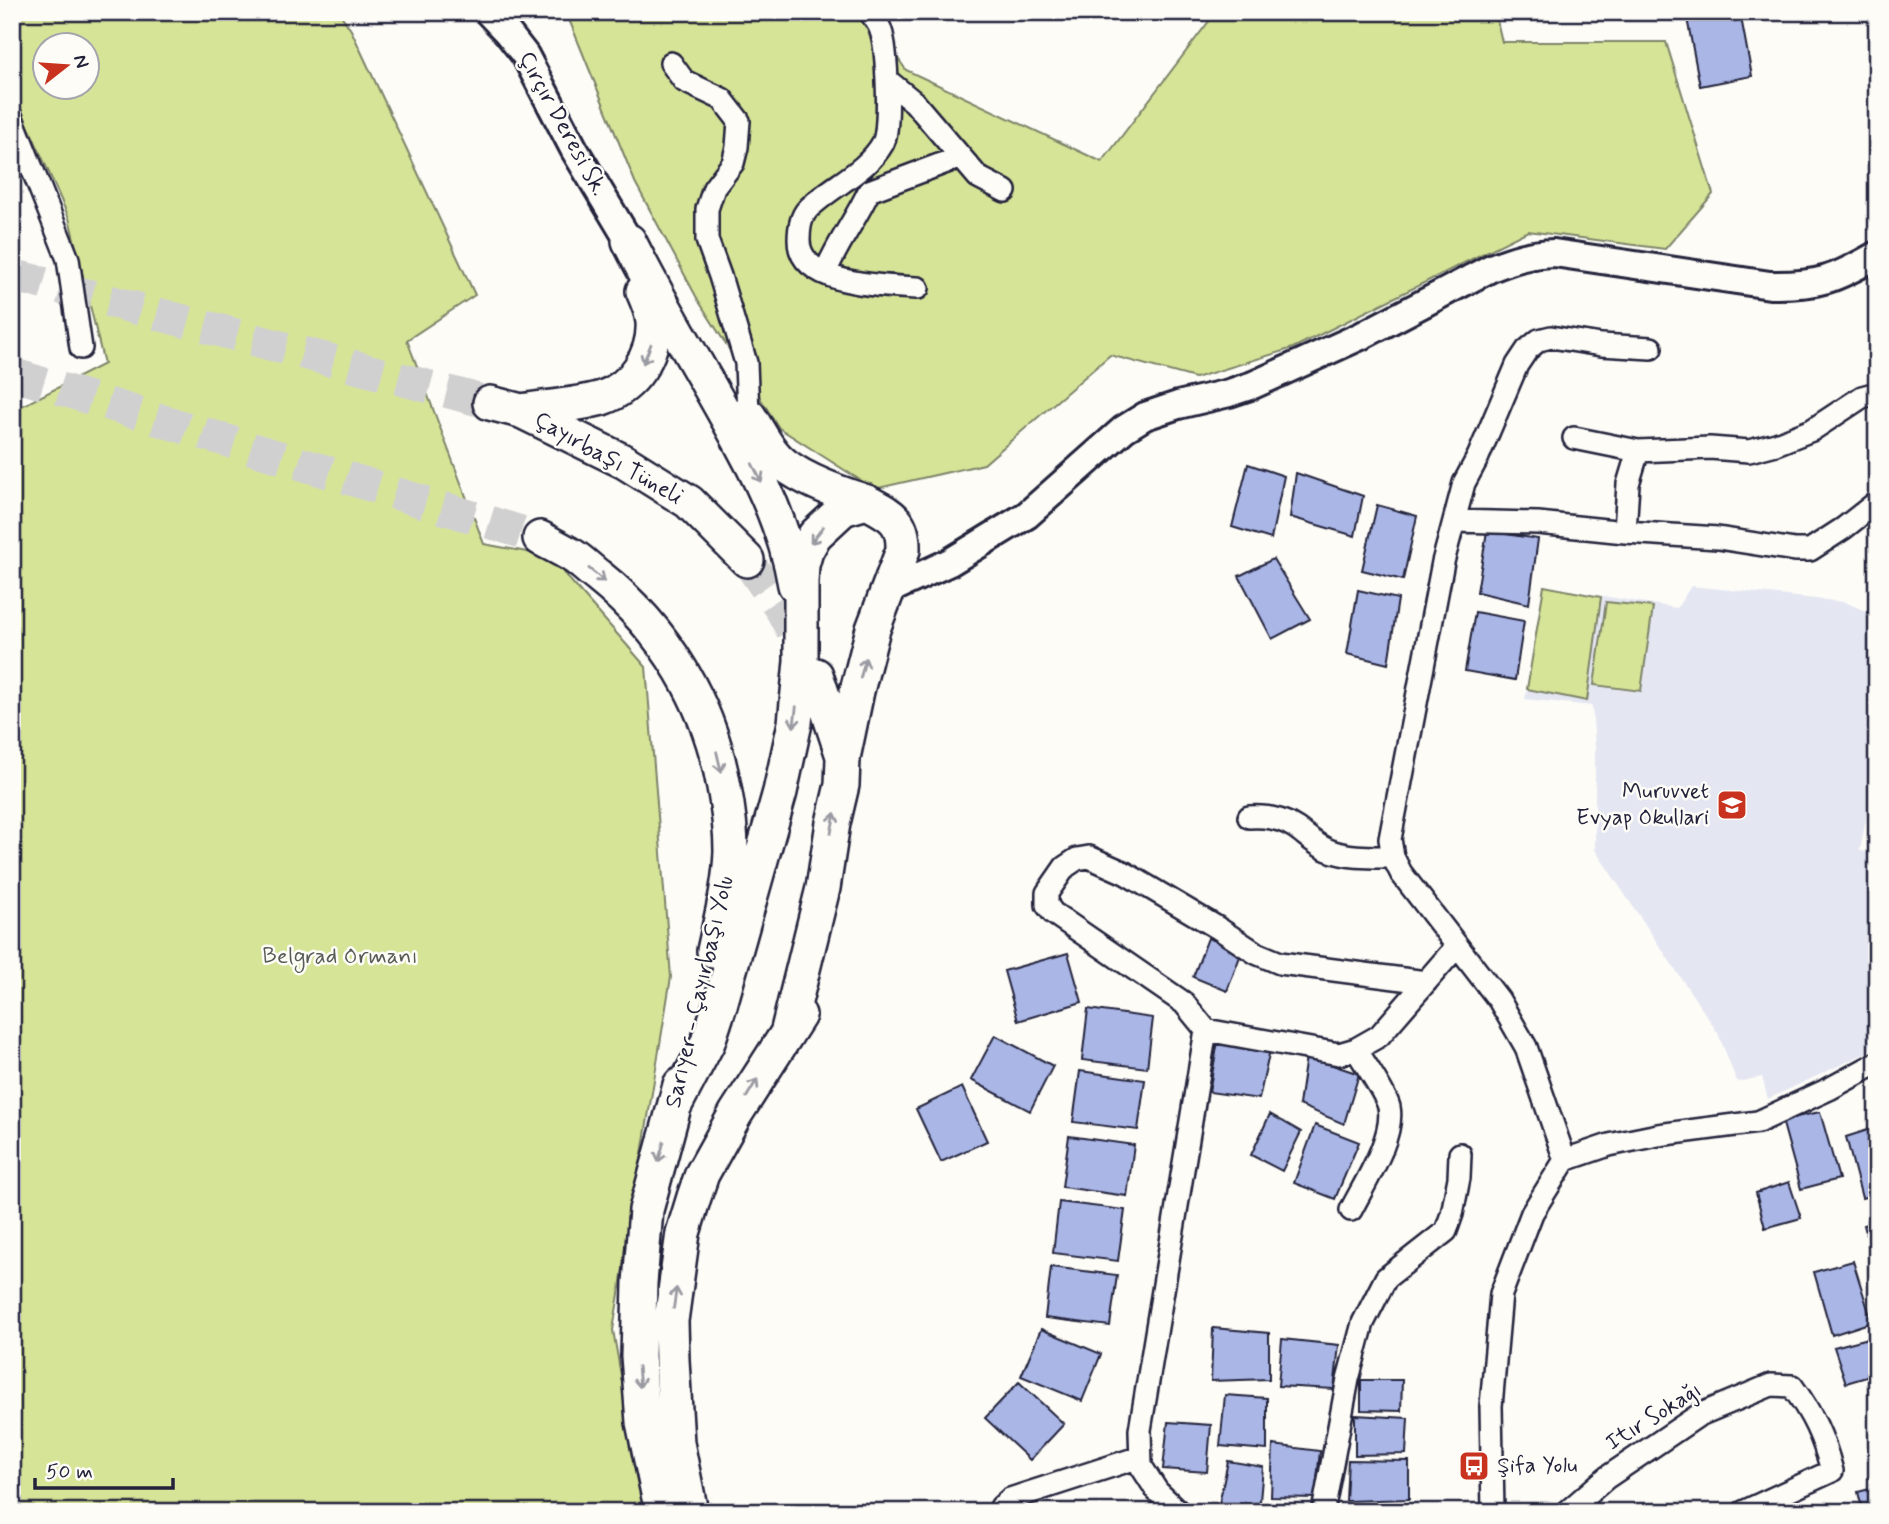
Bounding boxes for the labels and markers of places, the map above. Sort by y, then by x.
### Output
place label: Muruvvet Evyap Okullari [1576,777,1709,833]
school or university icon: Muruvvet Evyap Okullari [1715,788,1749,822]
bus stop icon: Şifa Yolu [1457,1449,1491,1483]
place label: Şifa Yolu [1497,1451,1577,1481]

